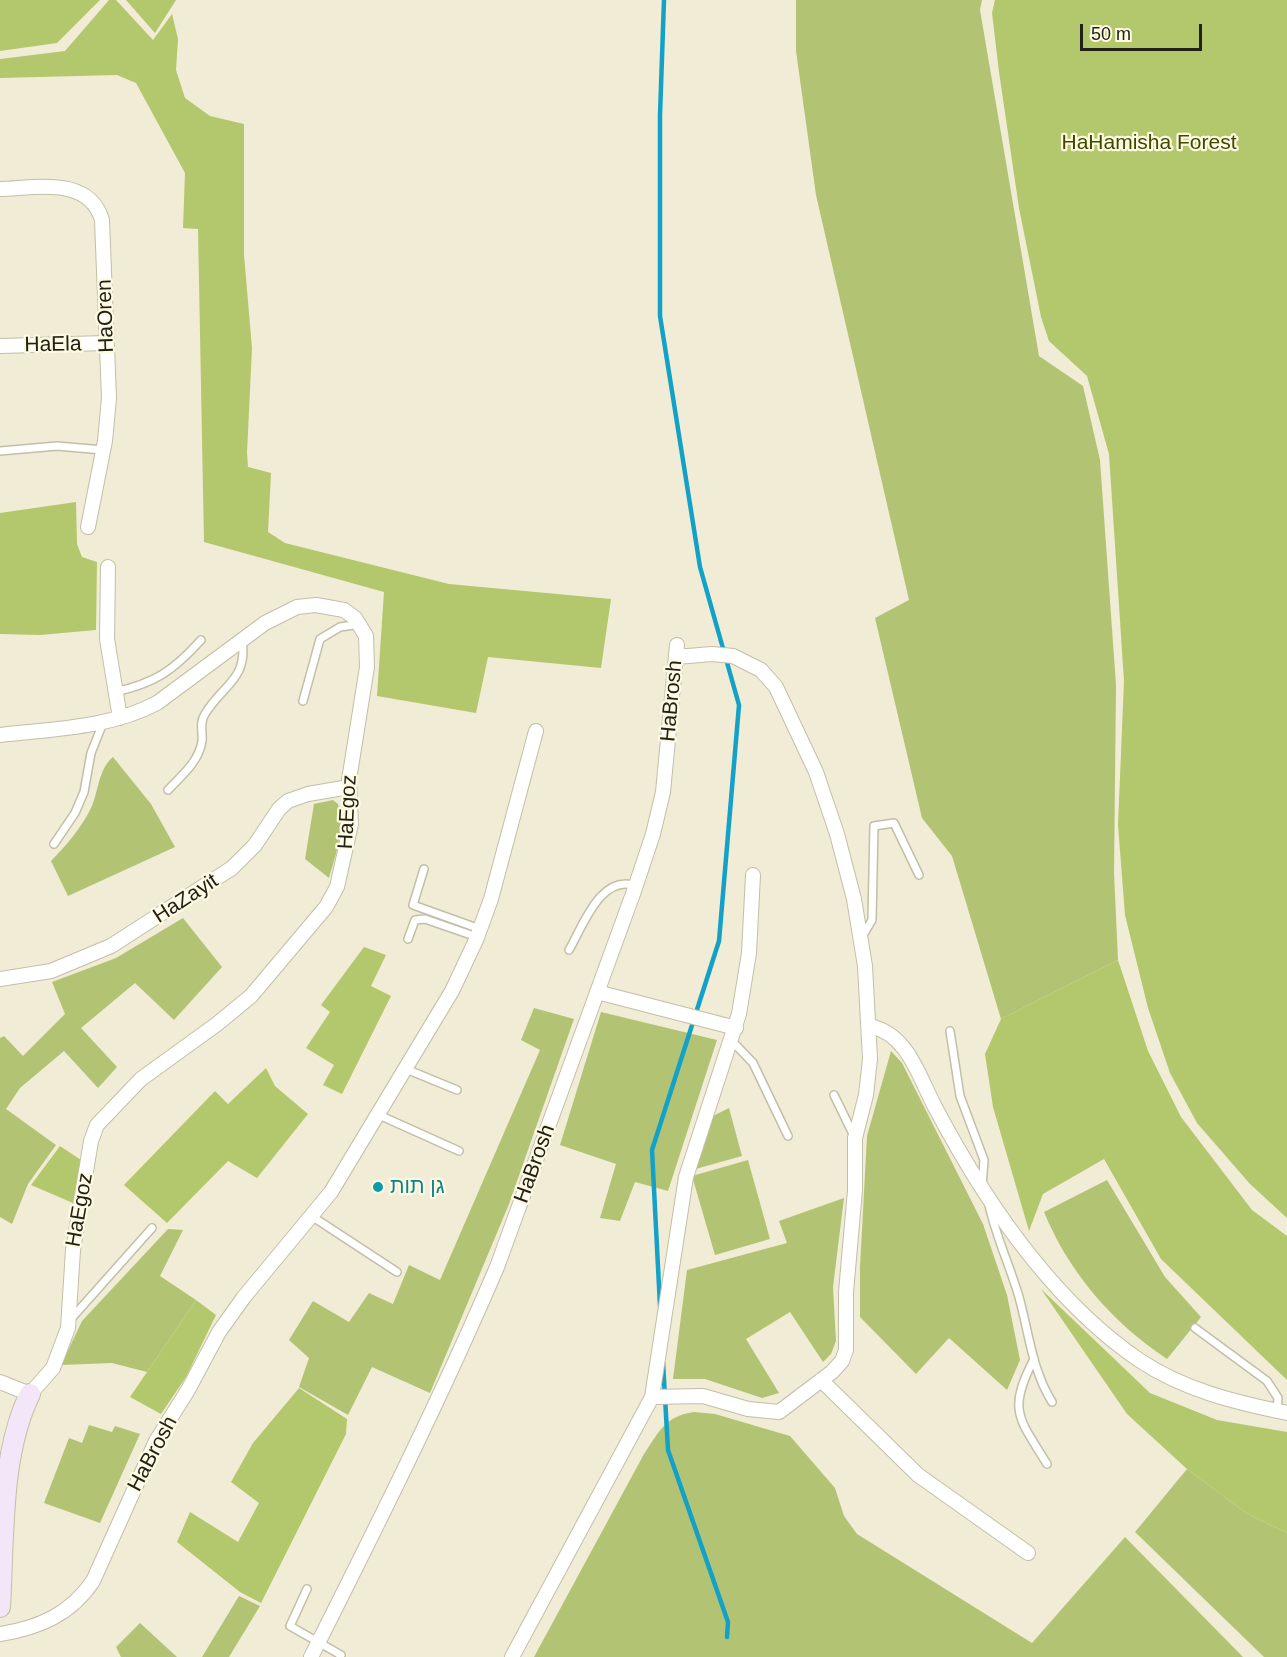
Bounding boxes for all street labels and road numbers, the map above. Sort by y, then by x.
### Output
street label: HaOren [92,279,120,353]
street label: HaEla [24,332,82,358]
street label: HaBrosh [656,659,688,743]
street label: HaEgoz [333,774,363,850]
street label: HaZayit [149,869,223,929]
street label: HaBrosh [509,1121,561,1207]
street label: HaEgoz [61,1171,99,1249]
street label: HaBrosh [123,1412,183,1496]

